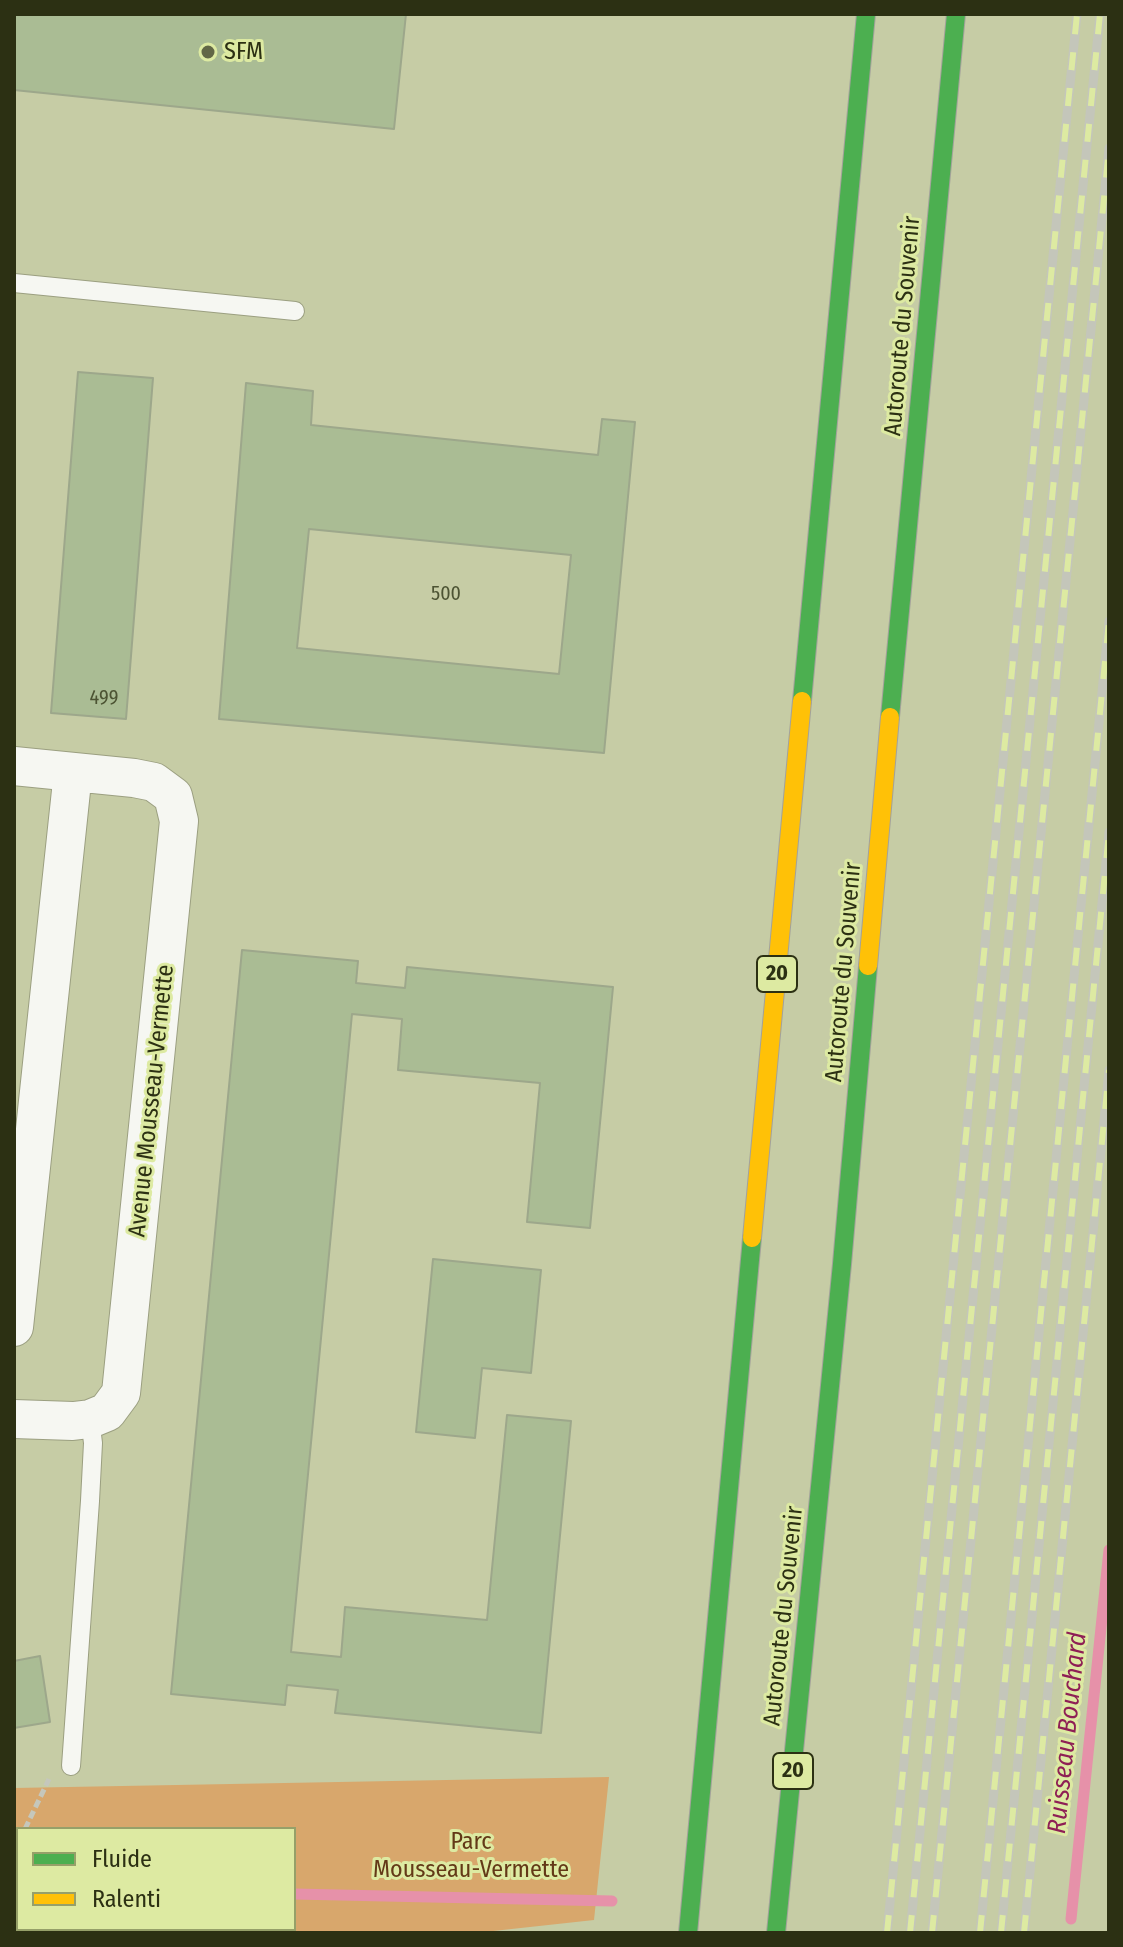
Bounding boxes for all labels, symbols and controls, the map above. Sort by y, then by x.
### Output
place label: SFM [224,38,263,66]
marker: SFM [199,43,217,61]
street label: Autoroute du Souvenir [879,215,927,437]
house number: 500 [431,582,461,606]
house number: 499 [90,686,118,710]
street label: Autoroute du Souvenir [820,861,868,1083]
road number: 20 [757,956,797,992]
street label: Avenue Mousseau-Vermette [123,963,181,1239]
street label: Autoroute du Souvenir [758,1505,810,1727]
water label: Ruisseau Bouchard [1042,1631,1094,1835]
road number: 20 [773,1753,813,1789]
legend [16,1827,296,1931]
park label: Parc Mousseau-Vermette [373,1828,569,1884]
text: Fluide [92,1845,152,1873]
text: Ralenti [92,1885,161,1913]

